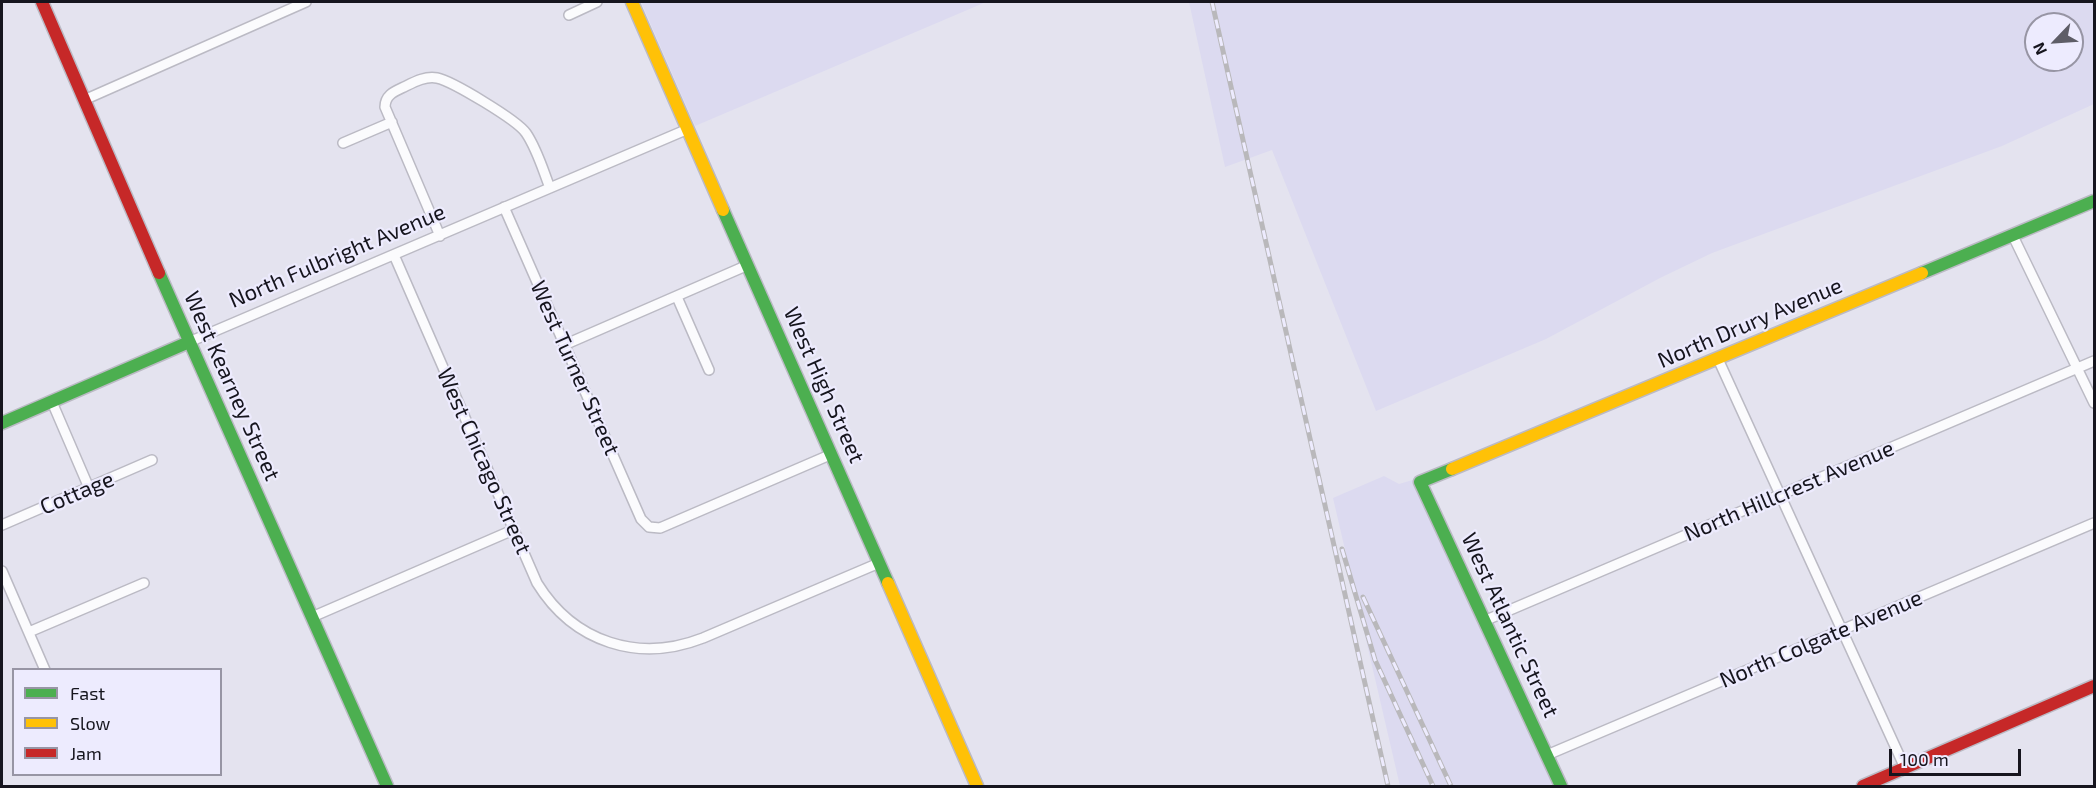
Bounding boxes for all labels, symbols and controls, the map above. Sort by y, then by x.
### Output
north arrow [2024,12,2084,72]
text: N [2028,40,2050,58]
street label: North Fulbright Avenue [225,198,449,314]
street label: North Drury Avenue [1654,272,1846,374]
street label: West Turner Street [525,277,625,459]
street label: West Kearney Street [178,287,286,485]
street label: West High Street [778,303,870,467]
street label: West Chicago Street [431,364,537,558]
street label: North Hillcrest Avenue [1680,435,1898,547]
street label: Cottage [36,466,118,520]
street label: West Atlantic Street [1456,529,1564,721]
street label: North Colgate Avenue [1716,584,1926,694]
legend [12,668,222,776]
text: Fast [70,682,105,704]
text: Slow [70,712,110,734]
scale bar [1892,737,2024,775]
text: Jam [70,742,102,764]
text: 100 m [1900,748,1949,770]

